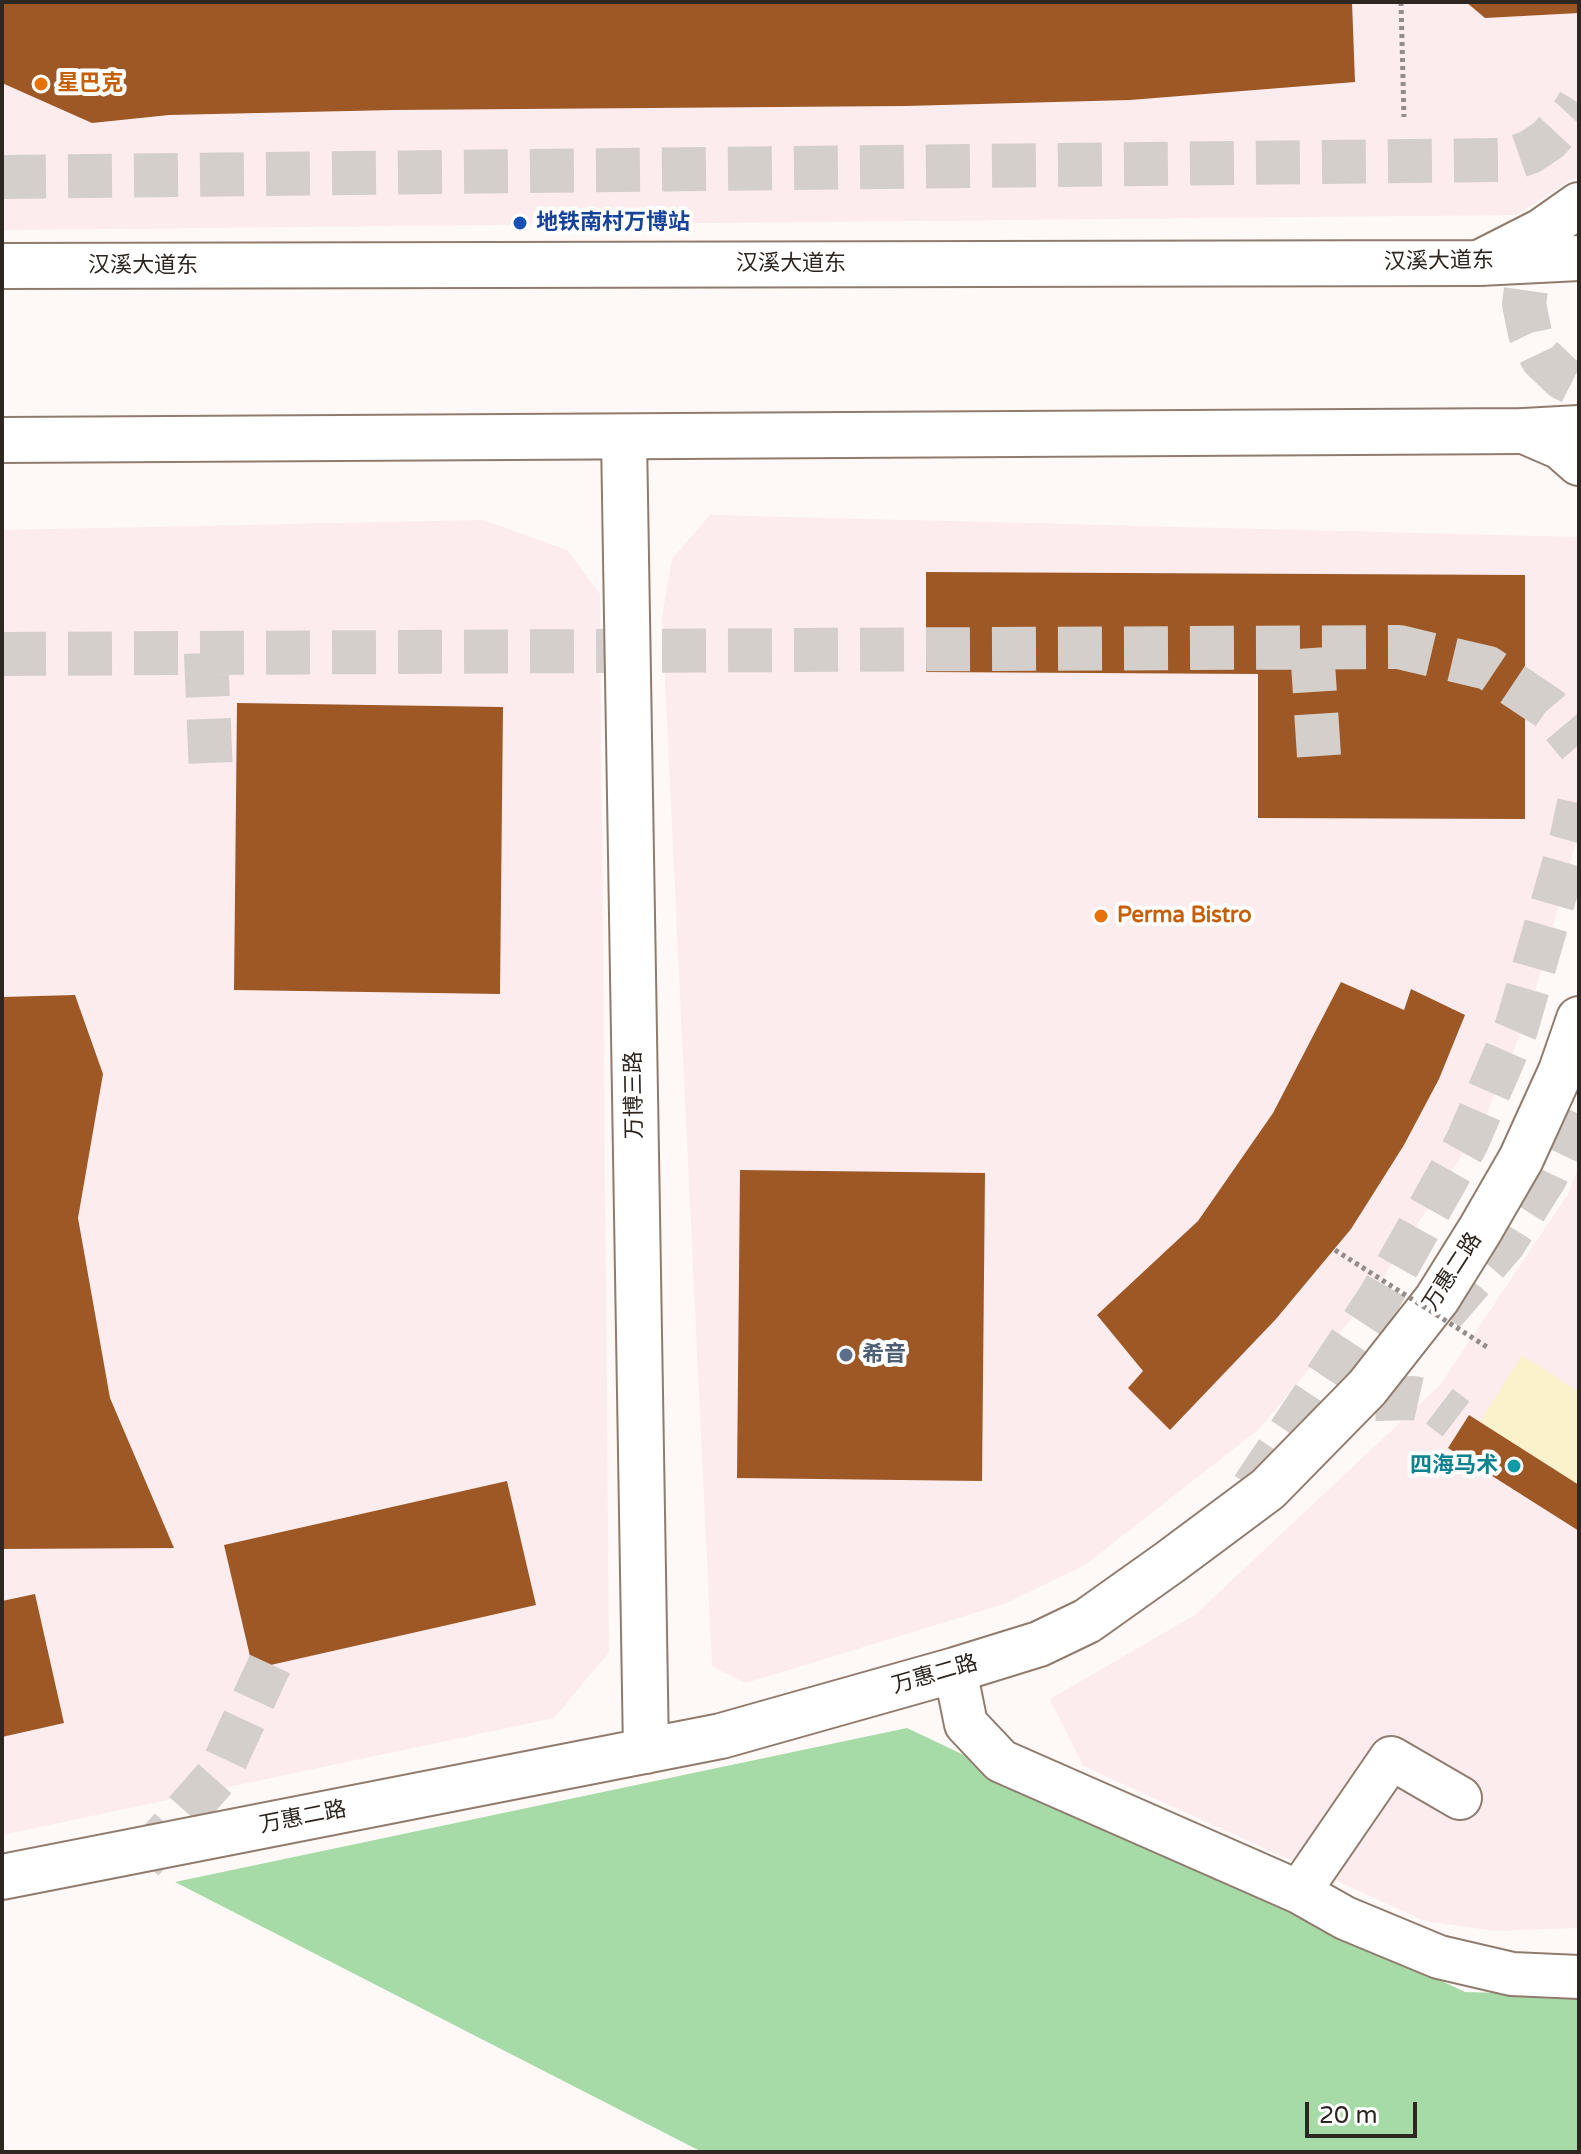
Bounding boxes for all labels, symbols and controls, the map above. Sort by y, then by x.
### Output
place label: 星巴克 [57,71,123,97]
marker: 星巴克 [32,75,50,93]
place label: 地铁南村万博站 [536,210,690,236]
marker: 地铁南村万博站 [511,214,529,232]
street label: 汉溪大道东 [1384,248,1494,276]
street label: 汉溪大道东 [736,251,846,277]
street label: 汉溪大道东 [88,253,198,279]
place label: Perma Bistro [1117,903,1252,929]
marker: Perma Bistro [1092,907,1110,925]
street label: 万博三路 [621,1051,649,1139]
street label: 万惠二路 [1418,1228,1488,1316]
place label: 希音 [862,1342,906,1368]
marker: 希音 [837,1346,855,1364]
place label: 四海马术 [1410,1453,1498,1479]
marker: 四海马术 [1505,1457,1523,1475]
street label: 万惠二路 [889,1650,981,1700]
street label: 万惠二路 [257,1797,349,1839]
scale bar [1309,2086,1421,2136]
text: 20 m [1319,2101,1377,2130]

